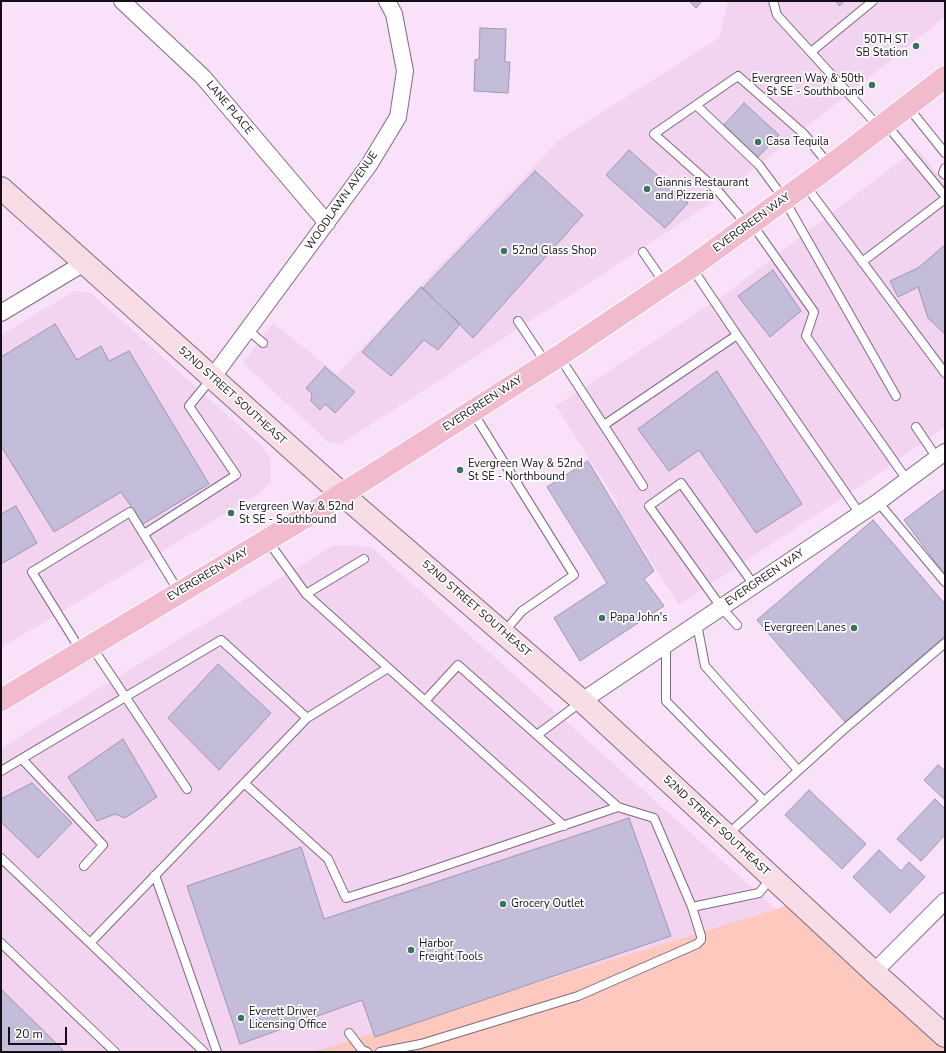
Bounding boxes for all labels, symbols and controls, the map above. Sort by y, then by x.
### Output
place label: 50TH ST SB Station [856,33,908,59]
marker: 50TH ST SB Station [911,41,921,51]
place label: Evergreen Way & 50th St SE - Southbound [752,72,864,98]
street label: LANE PLACE [203,79,255,137]
marker: Evergreen Way & 50th St SE - Southbound [867,80,877,90]
place label: Casa Tequila [766,135,829,149]
marker: Casa Tequila [753,137,763,147]
street label: WOODLAWN AVENUE [303,149,381,253]
place label: Giannis Restaurant and Pizzeria [655,176,749,202]
marker: Giannis Restaurant and Pizzeria [642,184,652,194]
street label: EVERGREEN WAY [711,191,793,255]
place label: 52nd Glass Shop [512,244,597,258]
marker: 52nd Glass Shop [499,246,509,256]
street label: 52ND STREET SOUTHEAST [175,344,289,448]
street label: EVERGREEN WAY [441,373,525,435]
place label: Evergreen Way & 52nd St SE - Northbound [468,457,583,483]
marker: Evergreen Way & 52nd St SE - Northbound [455,465,465,475]
place label: Evergreen Way & 52nd St SE - Southbound [239,500,354,526]
marker: Evergreen Way & 52nd St SE - Southbound [226,508,236,518]
street label: EVERGREEN WAY [165,546,251,604]
street label: EVERGREEN WAY [723,547,807,609]
street label: 52ND STREET SOUTHEAST [419,558,533,660]
place label: Papa John's [610,611,667,625]
marker: Papa John's [597,613,607,623]
place label: Evergreen Lanes [764,621,846,635]
marker: Evergreen Lanes [849,623,859,633]
street label: 52ND STREET SOUTHEAST [660,773,772,879]
place label: Grocery Outlet [511,897,584,911]
marker: Grocery Outlet [498,899,508,909]
place label: Harbor Freight Tools [419,937,483,963]
marker: Harbor Freight Tools [406,945,416,955]
place label: Everett Driver Licensing Office [249,1005,327,1031]
marker: Everett Driver Licensing Office [236,1013,246,1023]
scale bar [10,1019,69,1045]
text: 20 m [15,1026,43,1042]

